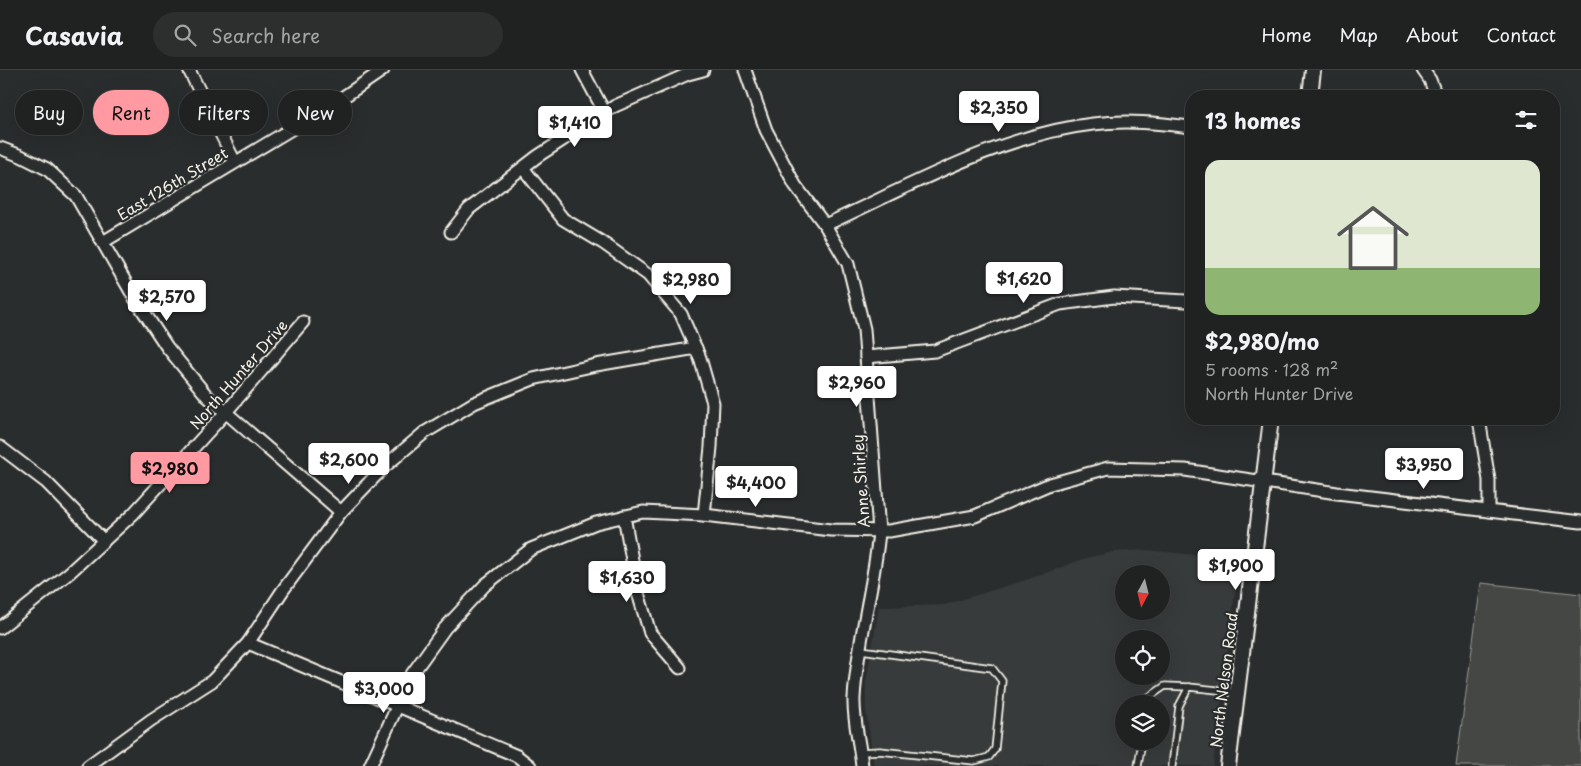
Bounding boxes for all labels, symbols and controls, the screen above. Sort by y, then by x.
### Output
search box [153,12,503,57]
text: Casavia [25,17,123,53]
icon: search [171,21,199,49]
text: Search here [211,21,320,49]
text: Home [1261,21,1311,48]
text: Map [1339,21,1378,48]
text: About [1406,21,1458,48]
text: Contact [1486,21,1556,48]
chip: Buy [15,90,83,135]
chip: Rent [93,90,169,135]
chip: Filters [179,90,268,135]
chip: New [278,90,352,135]
pin: $2,350 [958,90,1040,133]
text: $2,350 [970,95,1028,119]
text: 13 homes [1205,104,1301,136]
pin: $1,410 [534,106,616,148]
icon: filters [1512,106,1540,134]
text: $1,410 [549,110,601,134]
street label: East 126th Street [112,141,232,225]
icon: home [1328,193,1418,283]
pin: $2,980 [650,262,732,305]
pin: $1,620 [983,262,1065,304]
text: $1,620 [997,266,1051,290]
text: $2,980 [663,267,719,291]
pin: $2,570 [126,280,208,322]
text: $2,570 [139,284,195,308]
street label: North Hunter Drive [184,314,292,434]
text: $2,980/mo [1205,325,1319,357]
text: 5 rooms · 128 m² [1205,357,1338,381]
pin: $2,960 [816,366,898,408]
text: $2,960 [828,370,886,394]
text: North Hunter Drive [1205,381,1354,405]
street label: Anne Shirley [845,434,875,528]
pin: $2,600 [308,442,390,485]
text: $2,600 [319,447,379,471]
pin: $3,950 [1383,448,1465,490]
pin: $2,980 [129,452,211,494]
text: $3,950 [1396,452,1452,476]
text: $2,980 [142,456,198,480]
pin: $4,400 [715,466,797,508]
text: $4,400 [726,470,786,494]
pin: $1,900 [1195,548,1277,591]
text: $1,900 [1209,553,1263,577]
pin: $1,630 [586,560,668,603]
text: $1,630 [599,565,655,589]
north arrow [1115,565,1170,620]
map controls [1115,565,1170,750]
street label: North Nelson Road [1203,611,1243,749]
button: locate [1115,630,1170,685]
pin: $3,000 [343,672,425,714]
text: $3,000 [354,676,414,700]
button: layers [1115,695,1170,750]

